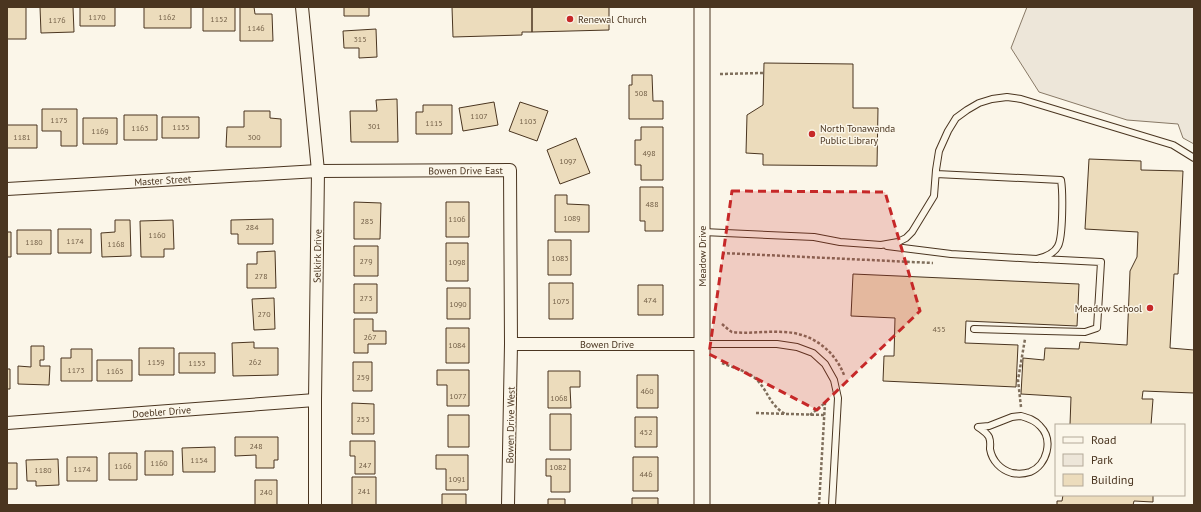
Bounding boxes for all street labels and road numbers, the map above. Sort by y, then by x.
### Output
street label: Bowen Drive East [428,164,503,177]
street label: Master Street [134,172,192,189]
street label: Meadow Drive [696,226,709,286]
street label: Selkirk Drive [311,229,324,283]
street label: Bowen Drive [580,338,634,351]
street label: Bowen Drive West [503,386,518,464]
street label: Doebler Drive [132,403,191,421]

